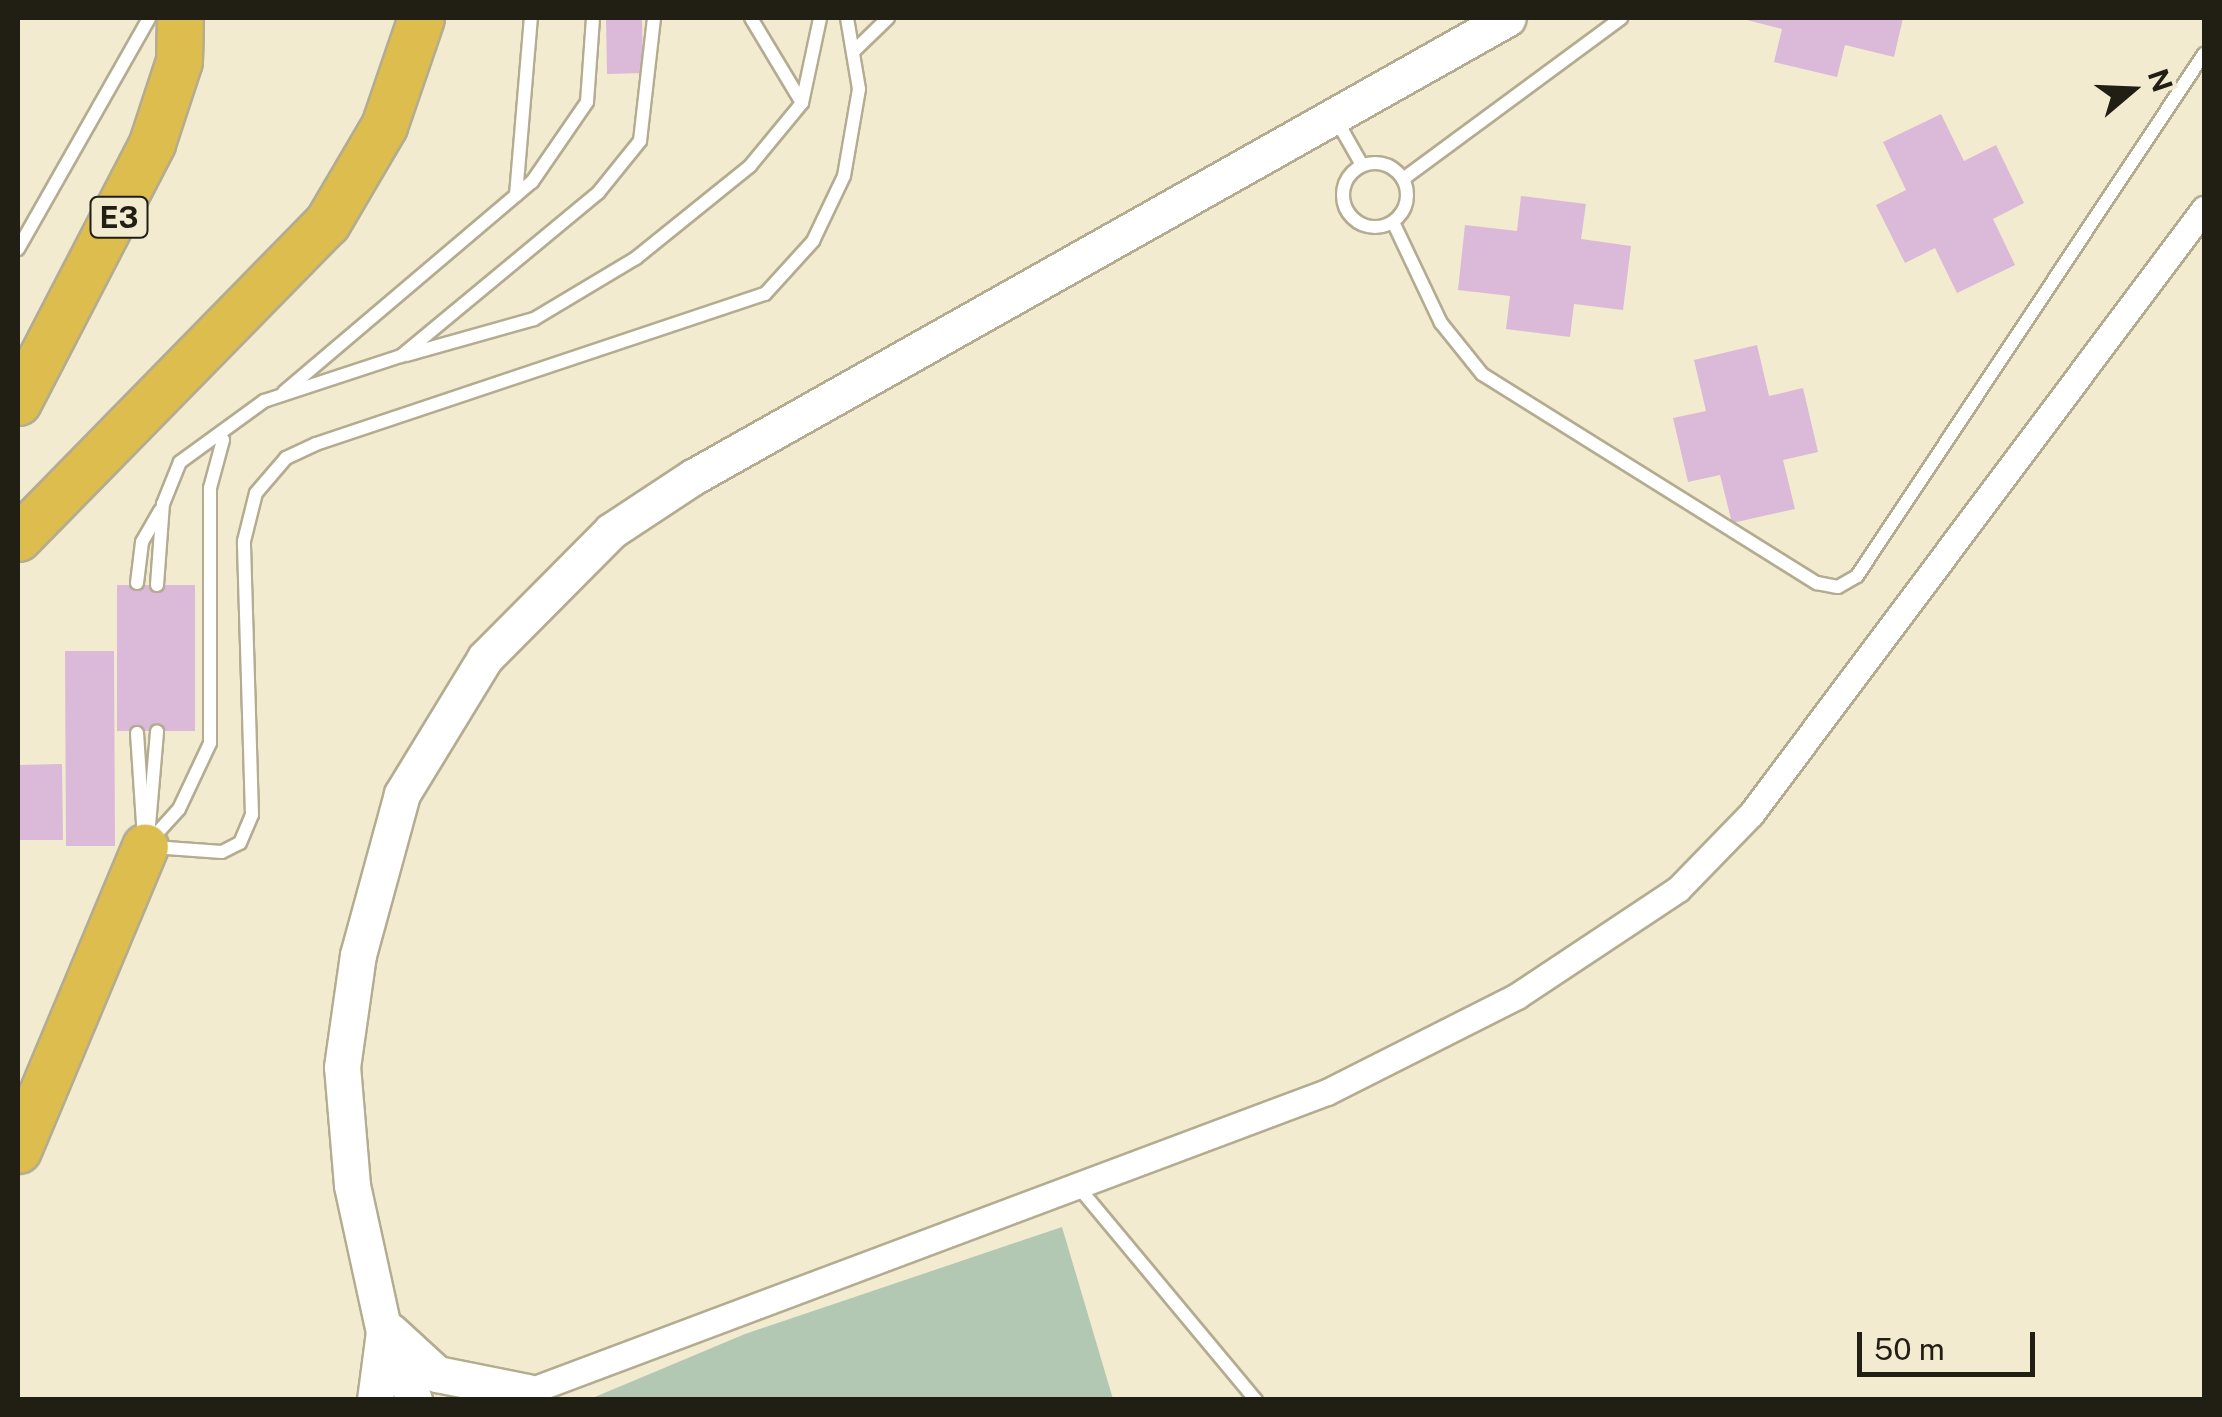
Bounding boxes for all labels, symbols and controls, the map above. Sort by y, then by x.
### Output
north arrow [2082,40,2182,140]
text: N [2142,64,2180,96]
road number: E3 [89,192,149,242]
scale bar [1862,1312,2040,1374]
text: 50 m [1874,1331,1945,1367]

